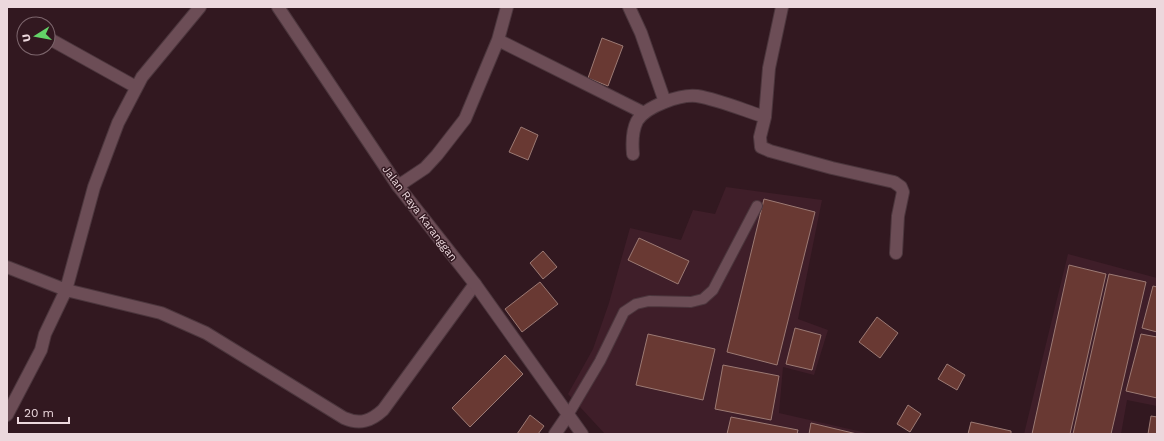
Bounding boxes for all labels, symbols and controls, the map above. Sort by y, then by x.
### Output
north arrow [16,16,56,56]
text: U [20,33,34,43]
street label: Jalan Raya Karanggan [379,163,460,264]
scale bar [18,399,69,425]
text: 20 m [24,406,54,420]

